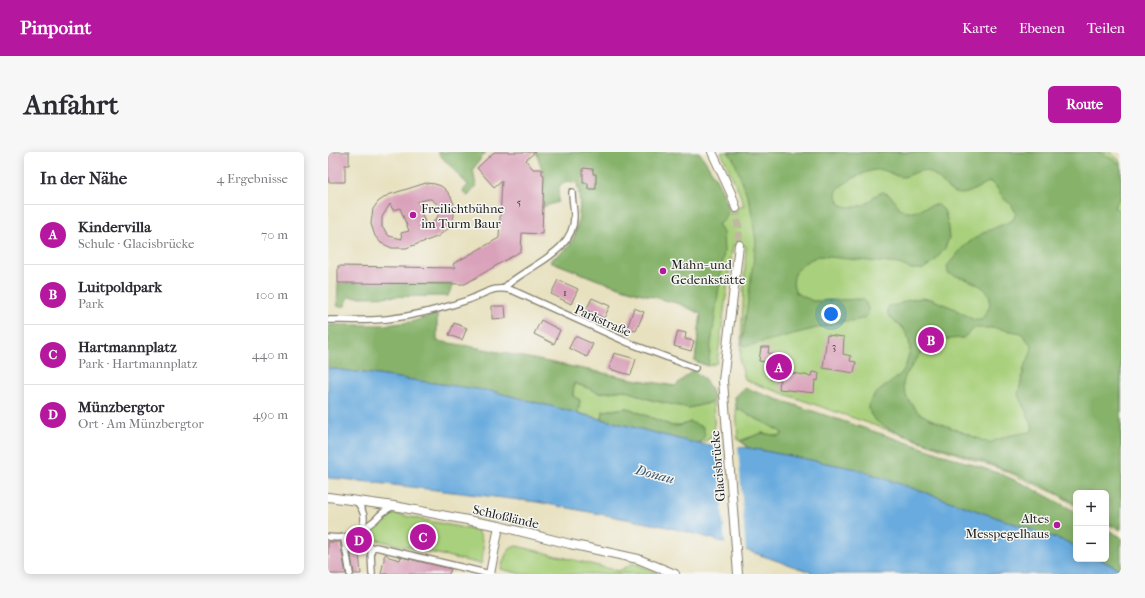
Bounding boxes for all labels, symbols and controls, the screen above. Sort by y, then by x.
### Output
text: Pinpoint [20,17,91,39]
text: Karte [962,20,997,37]
text: Ebenen [1019,20,1065,37]
text: Teilen [1087,20,1125,37]
button: Route [1048,86,1121,123]
text: Anfahrt [24,88,118,121]
text: In der Nähe [40,168,127,188]
text: 4 Ergebnisse [217,171,288,186]
house number: 5 [517,196,522,209]
place label: Freilichtbühne im Turm Baur [421,201,504,231]
marker: Freilichtbühne im Turm Baur [408,210,418,220]
text: Kindervilla [78,218,151,236]
text: A [49,227,57,242]
text: 70 m [261,227,288,242]
text: Schule · Glacisbrücke [78,236,194,251]
place label: Mahn- und Gedenkstätte [671,257,746,287]
marker: Mahn- und Gedenkstätte [658,266,668,276]
text: Luitpoldpark [78,278,162,296]
house number: 1 [563,286,567,299]
text: B [49,287,57,302]
text: 100 m [255,287,288,302]
text: Park [78,296,104,311]
street label: Parkstraße [572,301,634,340]
your location [821,304,841,324]
pin: B [918,325,944,355]
text: Hartmannplatz [78,338,177,356]
house number: 3 [832,340,836,353]
text: C [49,347,57,362]
text: 440 m [252,347,288,362]
pin: A [766,352,792,382]
text: Park · Hartmannplatz [78,356,197,371]
text: Münzbergtor [78,398,164,416]
text: D [48,407,58,422]
text: 490 m [253,407,288,422]
text: Ort · Am Münzbergtor [78,416,204,431]
street label: Glacisbrücke [707,429,728,502]
water label: Donau [633,461,676,488]
map controls [1073,490,1109,562]
button: + [1073,490,1109,526]
street label: Schloßlände [471,502,541,532]
place label: Altes Messpegelhaus [965,511,1049,541]
marker: Altes Messpegelhaus [1052,520,1062,530]
pin: C [410,522,436,552]
pin: D [346,525,372,555]
button: − [1073,526,1109,562]

